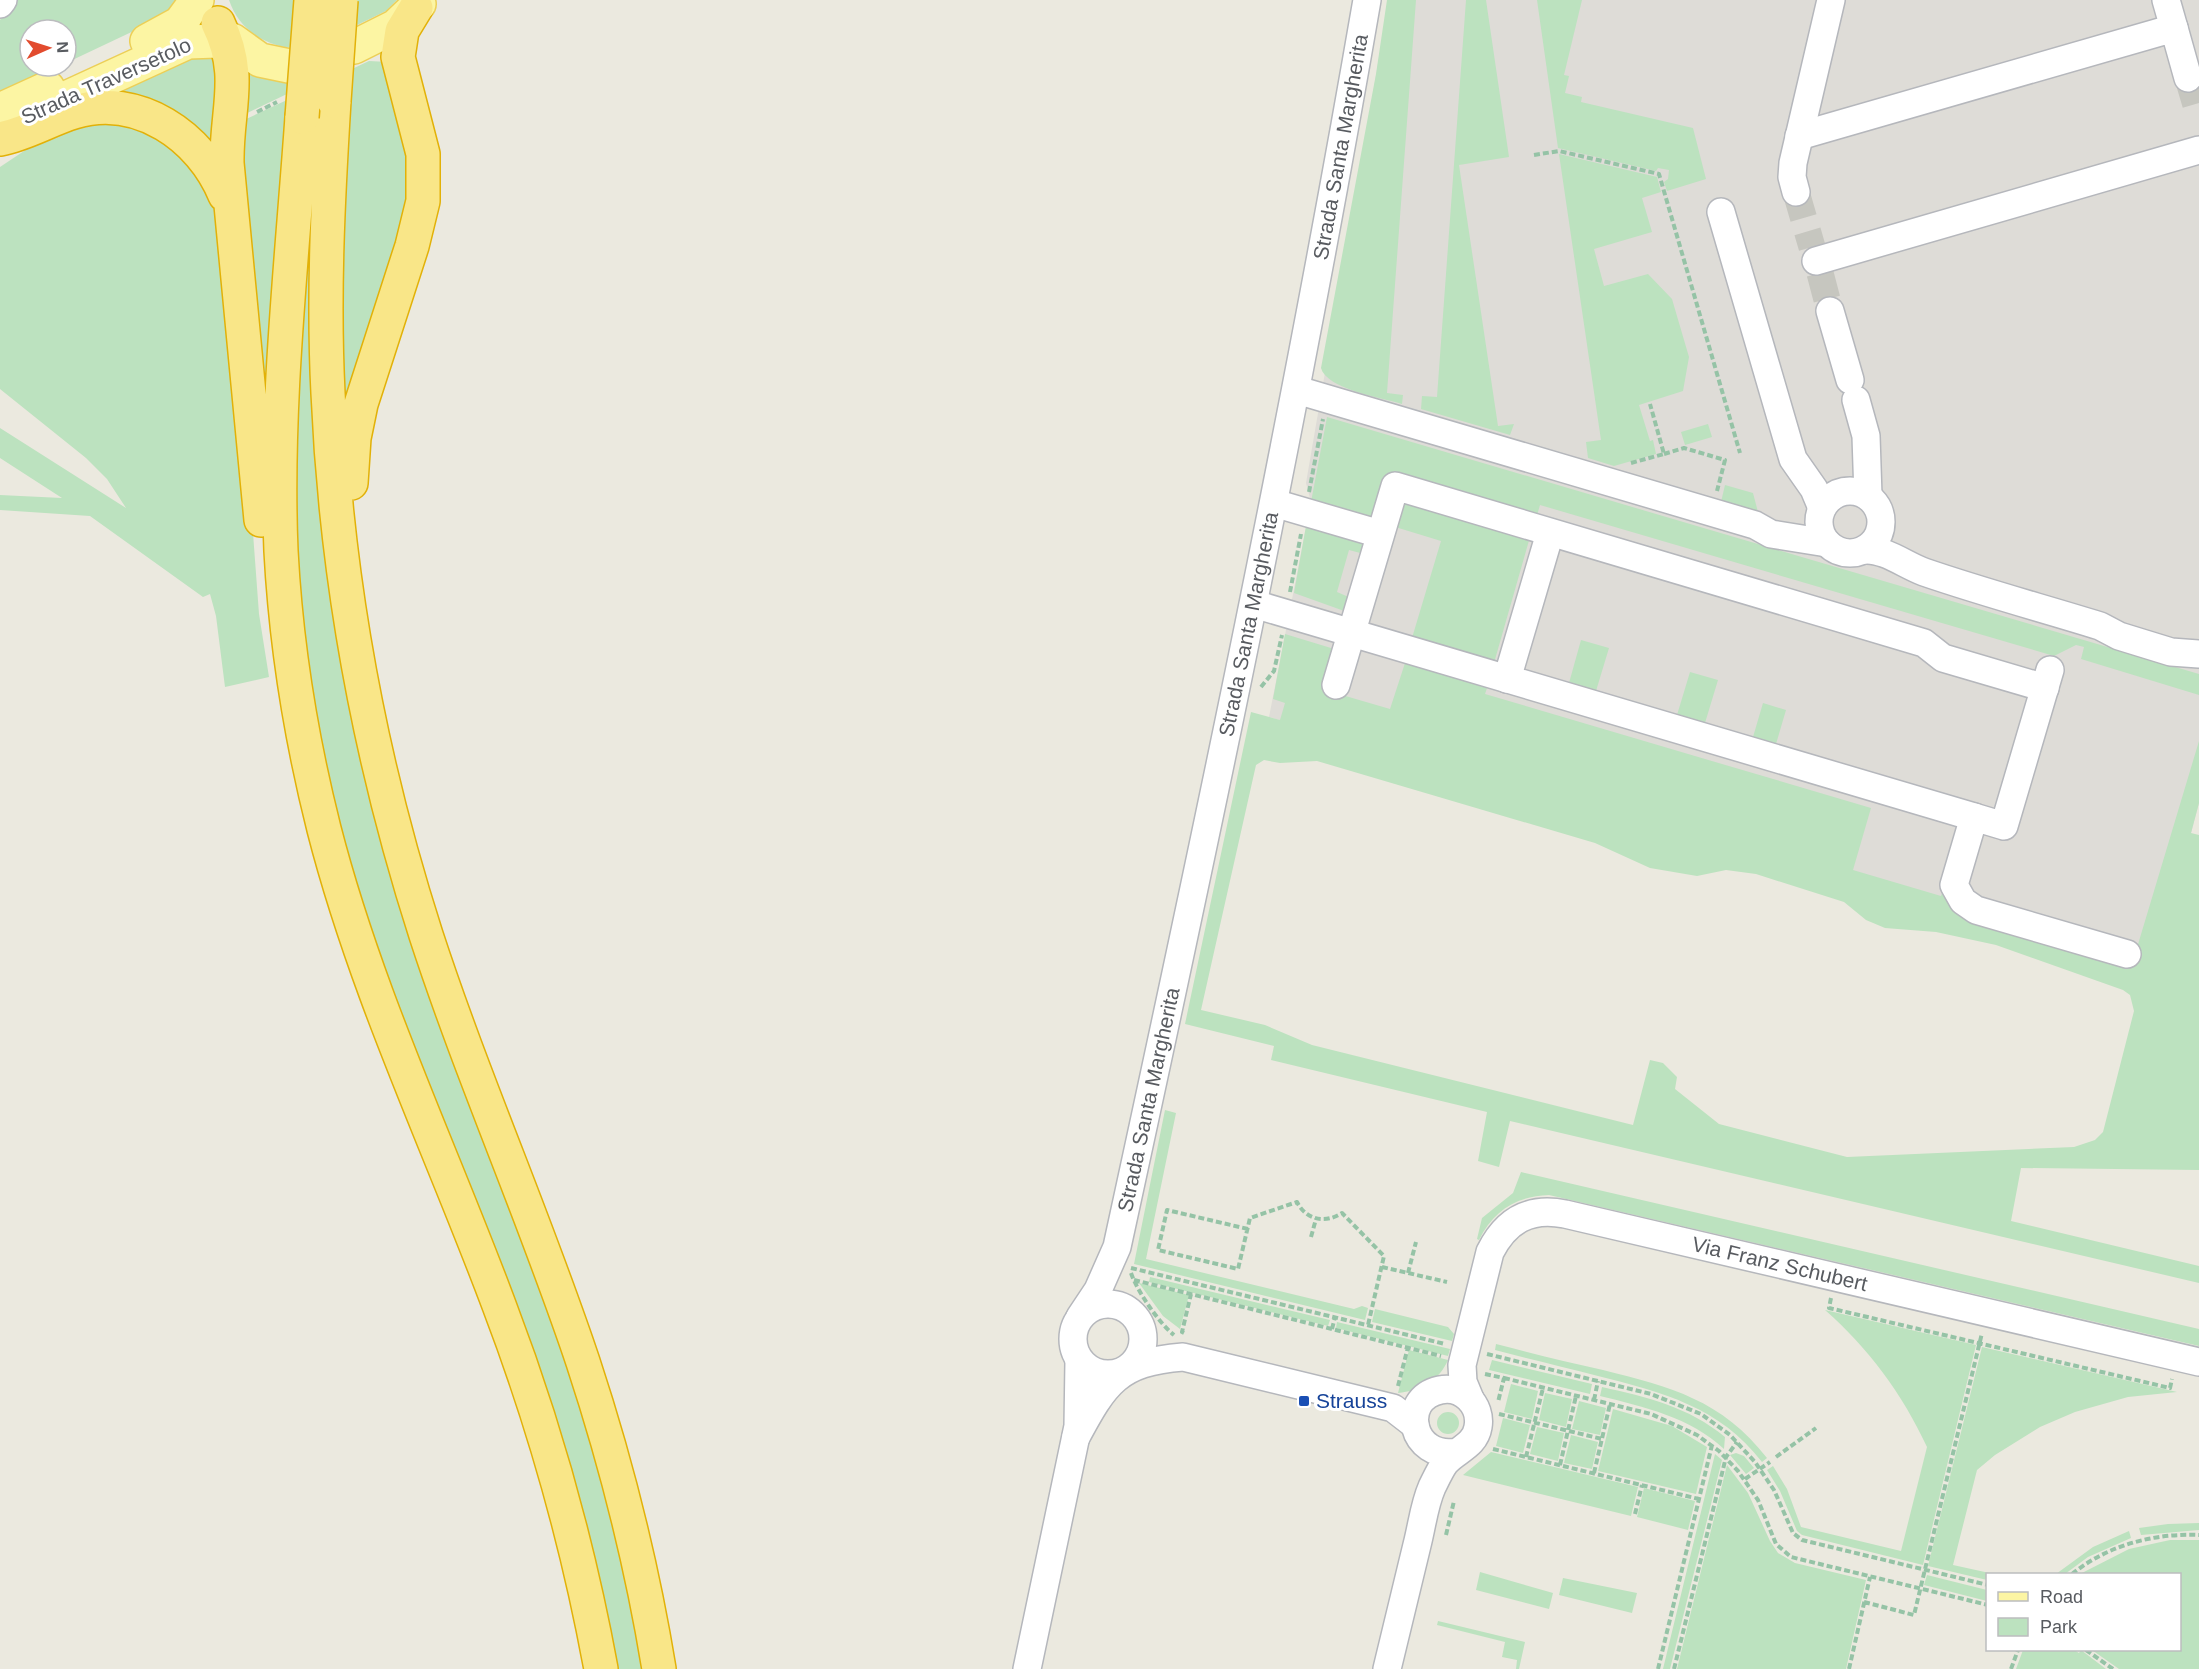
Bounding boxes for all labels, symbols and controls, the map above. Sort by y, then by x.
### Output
north arrow [18,18,78,78]
street label: Strada Santa Margherita [1308,32,1372,262]
street label: Strada Traversetolo [17,33,194,128]
text: N [54,41,71,53]
street label: Strada Santa Margherita [1214,509,1282,739]
street label: Strada Santa Margherita [1113,985,1184,1214]
street label: Via Franz Schubert [1690,1232,1870,1295]
place label: Strauss [1316,1389,1387,1412]
marker: Strauss [1297,1394,1311,1408]
legend [1986,1573,2181,1651]
text: Road [2040,1587,2083,1607]
text: Park [2040,1617,2078,1637]

